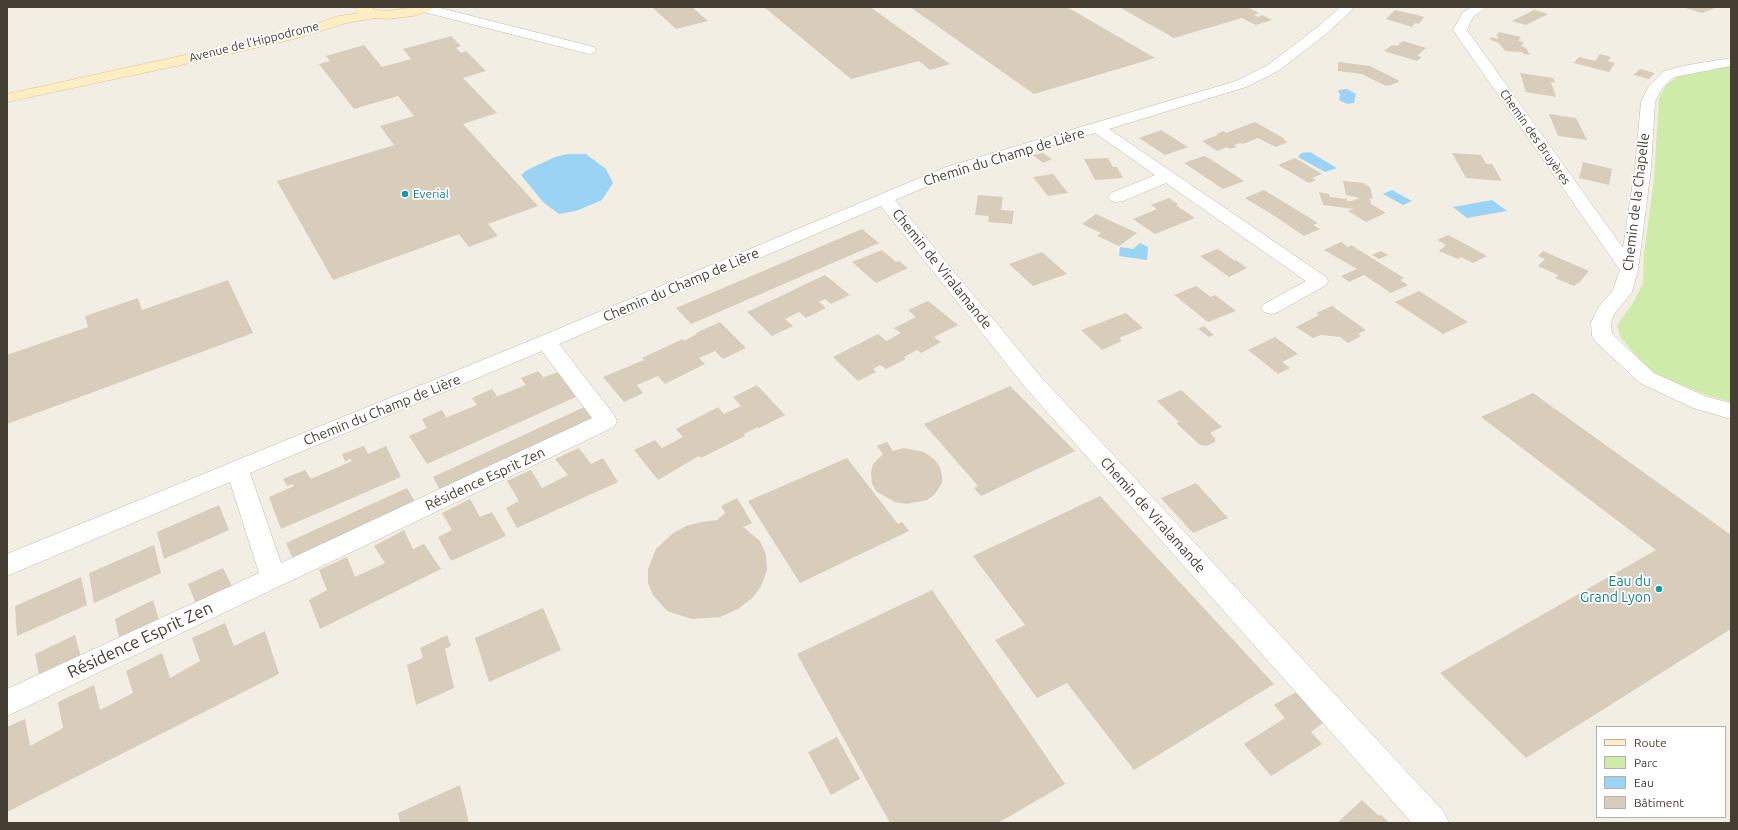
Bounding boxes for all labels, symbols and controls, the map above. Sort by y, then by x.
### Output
street label: Avenue de l'Hippodrome [187,19,321,65]
street label: Chemin des Bruyères [1497,87,1573,187]
street label: Chemin du Champ de Lière [921,124,1087,190]
street label: Chemin de la Chapelle [1619,132,1653,272]
place label: Everial [413,187,449,201]
marker: Everial [400,189,410,199]
street label: Chemin de Viralamande [888,206,996,332]
street label: Chemin du Champ de Lière [600,244,762,326]
street label: Chemin du Champ de Lière [301,371,463,449]
street label: Résidence Esprit Zen [422,444,548,514]
street label: Chemin de Viralamande [1097,454,1209,576]
place label: Eau du Grand Lyon [1580,573,1651,606]
marker: Eau du Grand Lyon [1654,584,1664,594]
street label: Résidence Esprit Zen [64,597,216,683]
legend [1596,726,1726,818]
text: Route [1634,736,1667,749]
text: Parc [1634,756,1657,769]
text: Eau [1634,776,1654,789]
text: Bâtiment [1634,796,1684,809]

